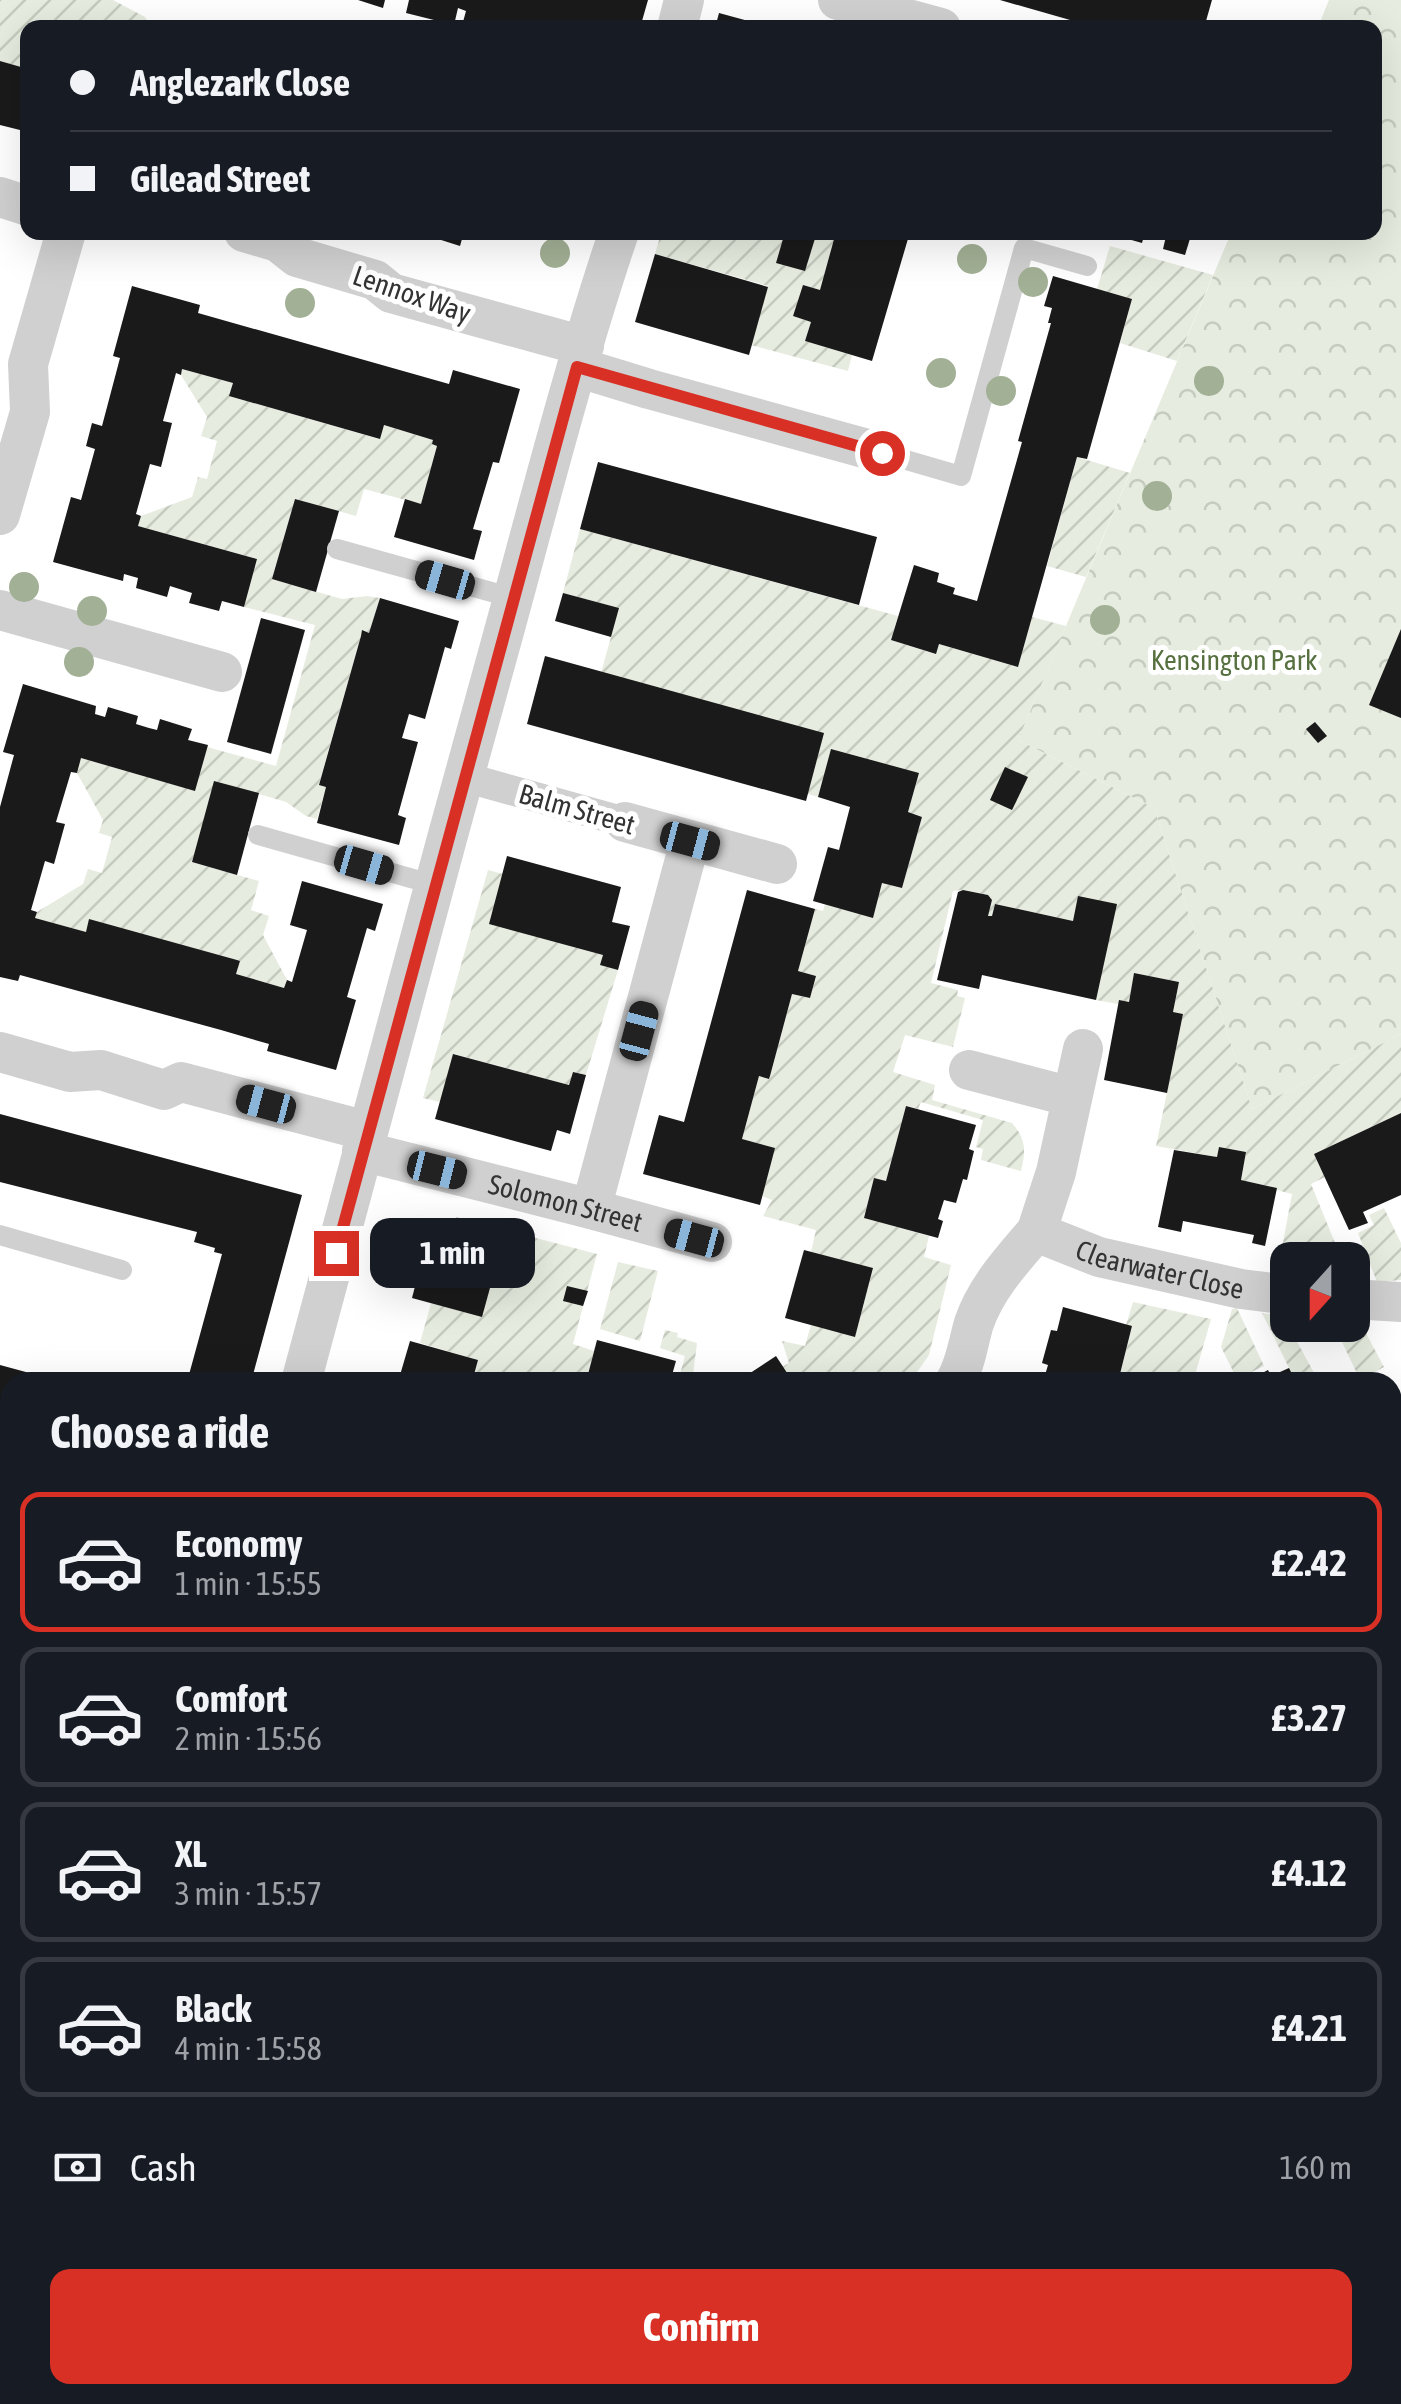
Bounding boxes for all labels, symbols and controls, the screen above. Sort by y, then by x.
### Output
text: Anglezark Close [130,61,350,104]
text: Gilead Street [130,157,310,200]
street label: Lennox Way [349,259,475,329]
route start [860,431,905,476]
car [412,557,478,603]
park label: Kensington Park [1151,644,1317,676]
street label: Balm Street [515,777,639,841]
car [657,819,723,863]
car [331,842,397,888]
car [617,998,661,1064]
car [233,1082,299,1126]
car [404,1148,470,1192]
street label: Solomon Street [485,1168,646,1238]
car [661,1216,727,1260]
callout: 1 min [371,1218,536,1288]
route end [314,1231,359,1276]
street label: Clearwater Close [1071,1233,1247,1305]
text: 1 min [420,1234,485,1271]
north arrow [1270,1242,1370,1342]
map controls [1270,1242,1370,1342]
text: Choose a ride [50,1406,269,1458]
icon: car [55,1517,145,1607]
text: Economy [175,1522,302,1565]
text: £2.42 [1271,1541,1347,1584]
text: 1 min · 15:55 [175,1565,322,1602]
icon: car [55,1672,145,1762]
text: Comfort [175,1677,287,1720]
text: £3.27 [1271,1696,1347,1739]
text: 2 min · 15:56 [175,1720,322,1757]
icon: car [55,1827,145,1917]
text: XL [175,1832,207,1875]
text: £4.12 [1271,1851,1347,1894]
text: 3 min · 15:57 [175,1875,322,1912]
icon: car [55,1982,145,2072]
text: Black [175,1987,252,2030]
text: £4.21 [1271,2006,1347,2049]
text: 4 min · 15:58 [175,2030,322,2067]
icon: cash [50,2140,105,2195]
text: Cash [130,2146,197,2189]
text: 160 m [1279,2149,1352,2186]
button: Confirm [50,2269,1352,2384]

